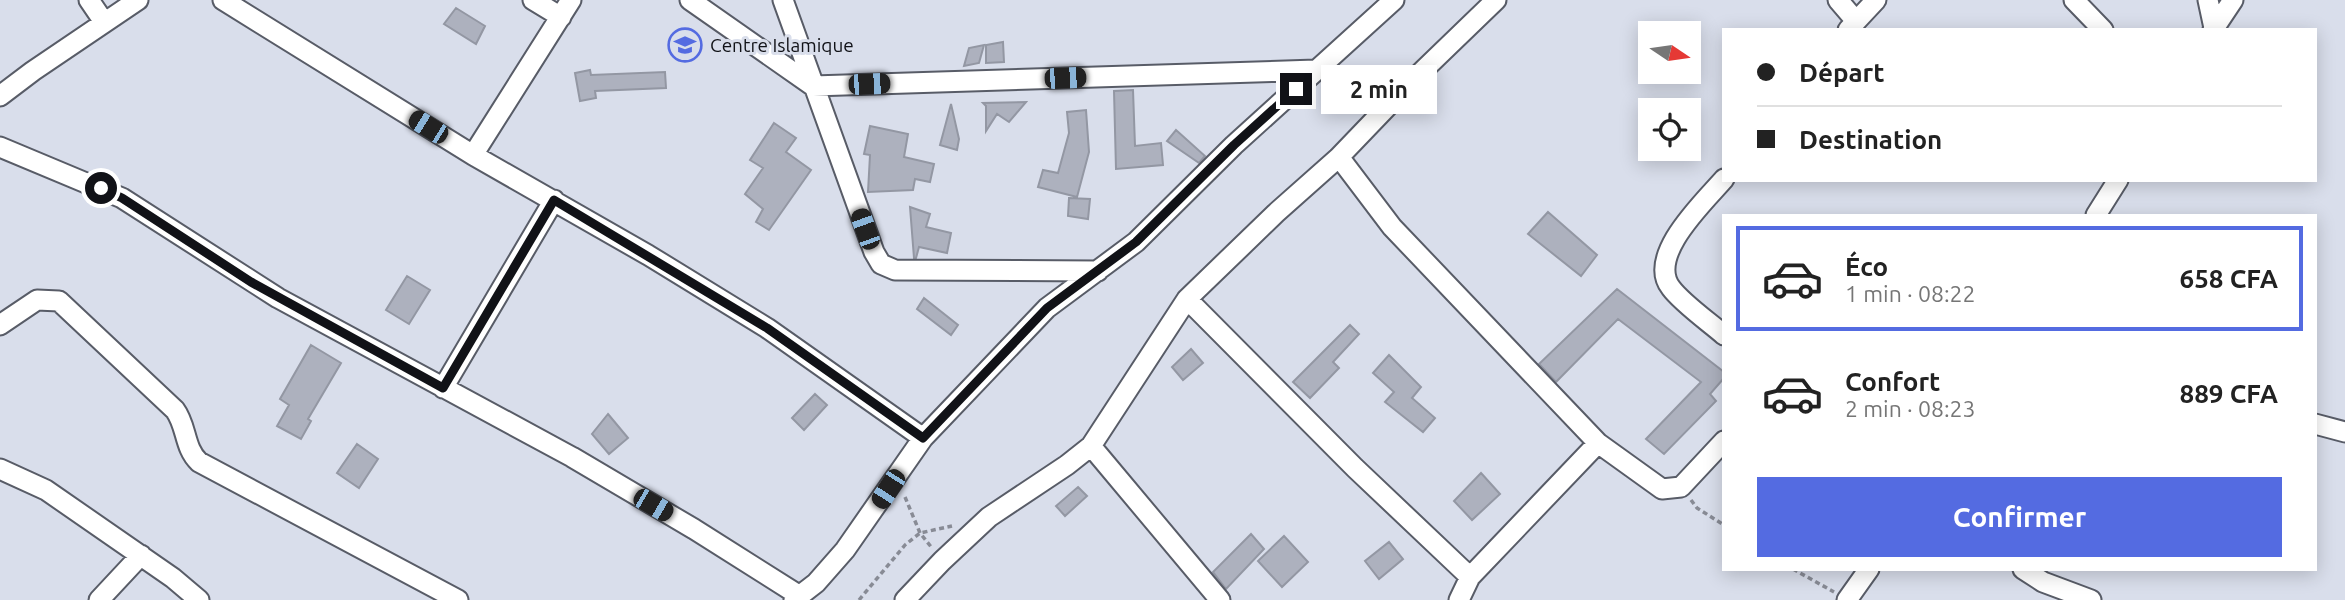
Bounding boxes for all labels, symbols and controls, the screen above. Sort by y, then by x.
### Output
north arrow [1638,21,1701,84]
map controls [1638,21,1701,161]
school or university icon: Centre Islamique [666,26,704,64]
place label: Centre Islamique [710,34,854,56]
text: Départ [1799,58,1885,87]
callout: 2 min [1320,64,1436,114]
car [1044,67,1087,89]
car [848,73,891,95]
route end [1280,73,1312,105]
text: 2 min [1350,77,1408,102]
button: locate [1638,98,1701,161]
car [405,107,452,147]
text: Destination [1799,125,1942,154]
route start [85,172,117,204]
car [848,206,883,252]
icon: car [1761,247,1824,310]
text: Éco [1845,252,1888,281]
text: 658 CFA [2180,264,2278,293]
text: 1 min · 08:22 [1845,281,1976,306]
icon: car [1761,362,1824,425]
text: Confort [1845,367,1940,396]
text: 889 CFA [2180,379,2278,408]
text: 2 min · 08:23 [1845,396,1976,421]
car [868,466,909,512]
button: Confirmer [1757,477,2282,557]
car [630,485,677,525]

